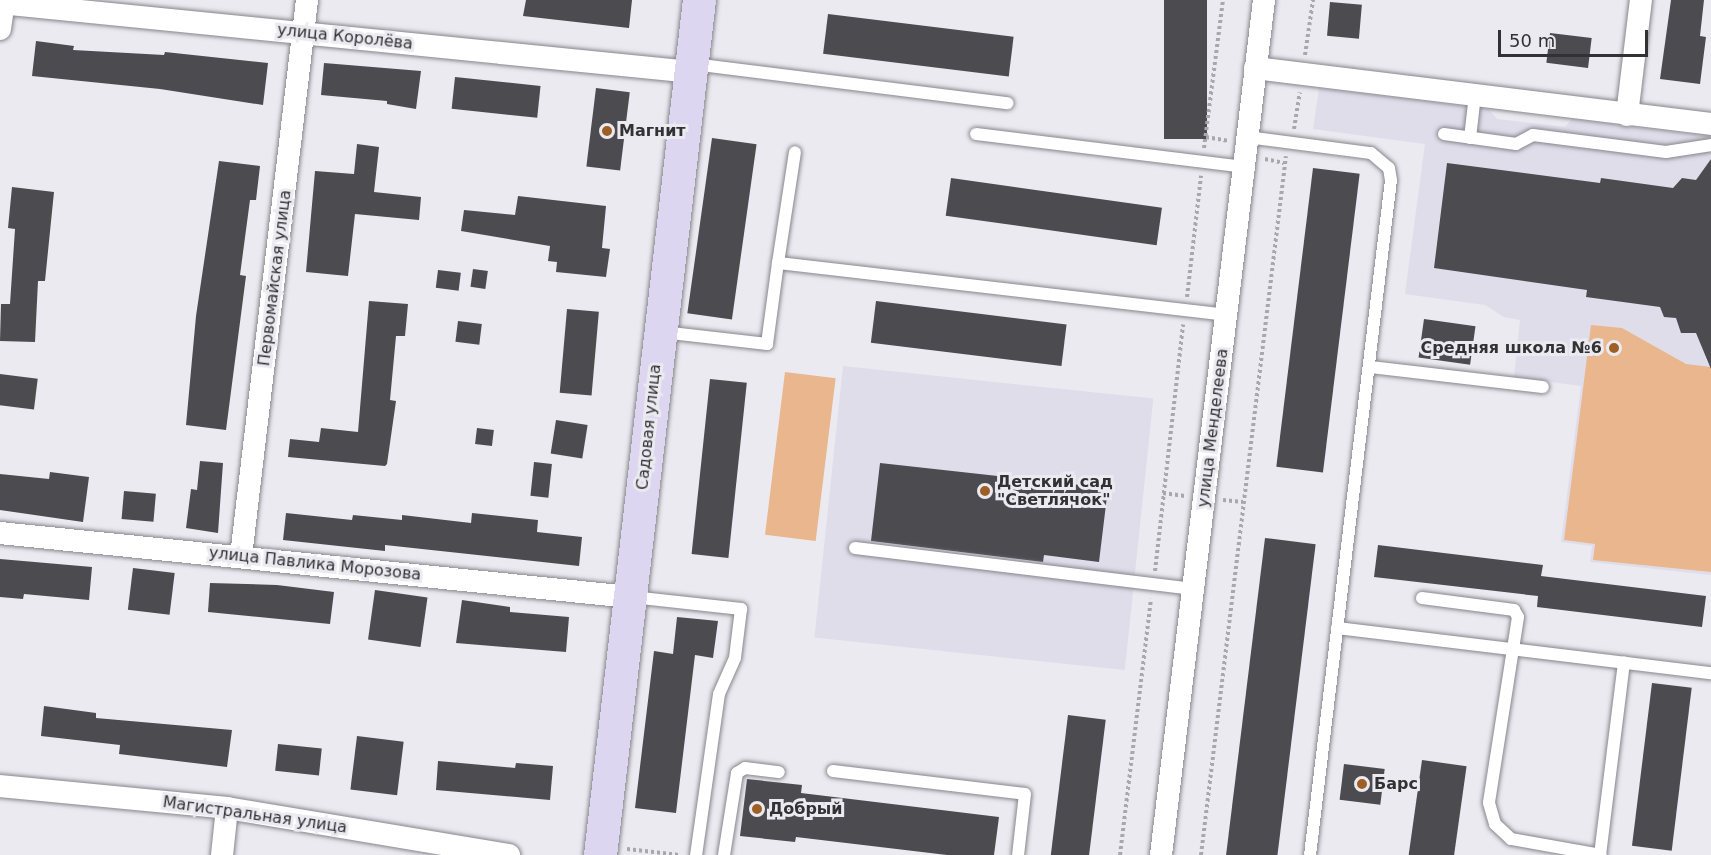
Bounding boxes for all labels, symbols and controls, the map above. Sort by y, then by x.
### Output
scale bar [1501,18,1651,56]
street label: улица Королёва [276,20,414,54]
text: 50 m [1509,30,1555,51]
place label: Магнит [619,121,686,141]
marker: Магнит [600,124,614,138]
street label: Первомайская улица [255,189,295,367]
place label: Средняя школа №6 [1421,338,1602,358]
marker: Средняя школа №6 [1607,341,1621,355]
street label: улица Менделеева [1194,347,1232,509]
street label: Садовая улица [633,363,665,491]
place label: Детский сад "Светлячок" [997,472,1113,510]
marker: Детский сад "Светлячок" [978,484,992,498]
street label: улица Павлика Морозова [208,543,422,585]
place label: Барс [1374,774,1418,794]
marker: Барс [1355,777,1369,791]
street label: Магистральная улица [162,793,348,837]
place label: Добрый [769,799,843,819]
marker: Добрый [750,802,764,816]

